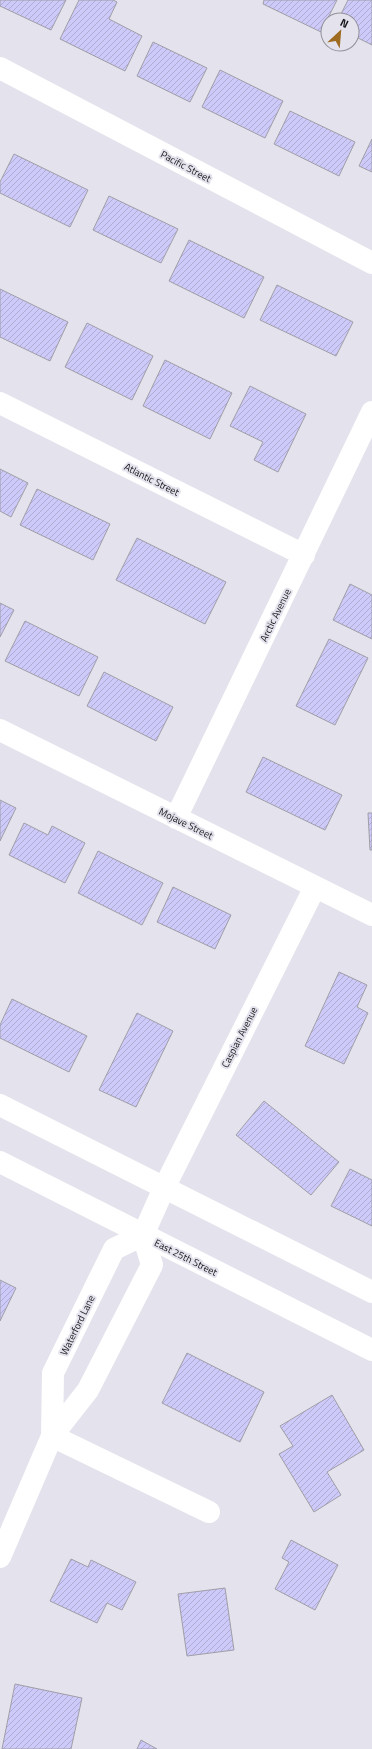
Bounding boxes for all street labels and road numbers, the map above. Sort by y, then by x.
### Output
street label: Pacific Street [158,147,214,186]
street label: Atlantic Street [122,459,182,500]
street label: Arctic Avenue [256,586,295,644]
street label: Mojave Street [156,804,216,843]
street label: Caspian Avenue [218,1004,261,1070]
street label: East 25th Street [152,1235,220,1280]
street label: Waterford Lane [56,1293,98,1358]

